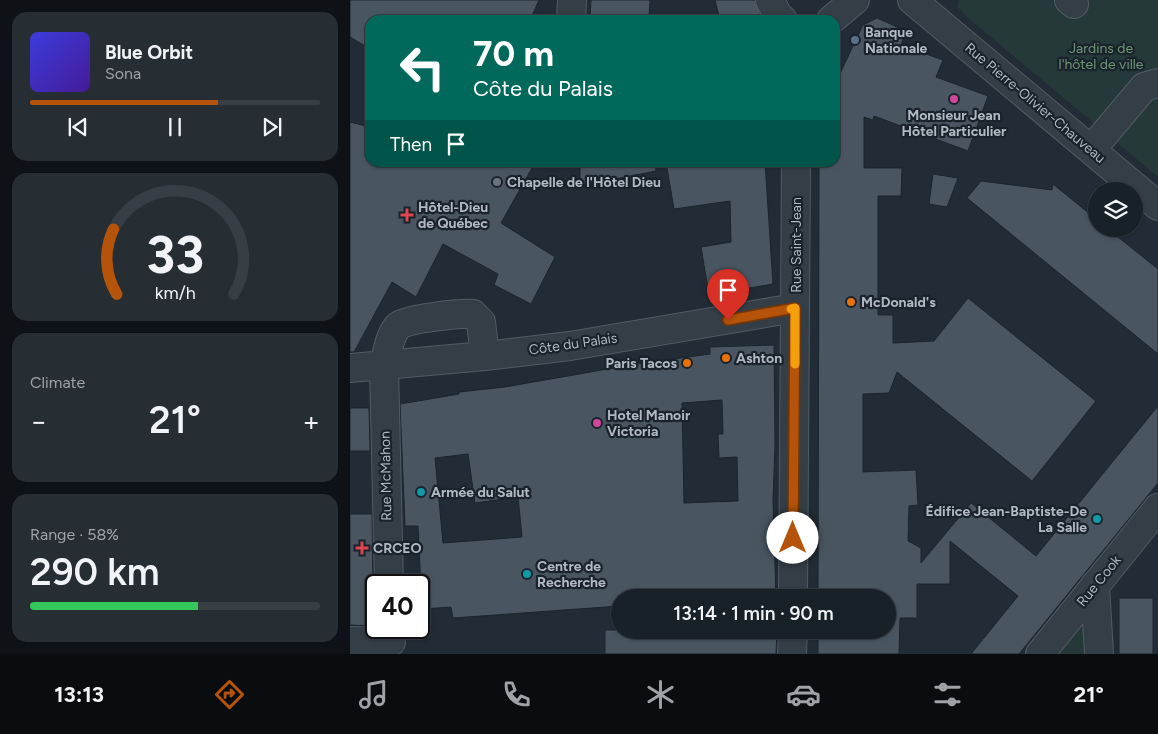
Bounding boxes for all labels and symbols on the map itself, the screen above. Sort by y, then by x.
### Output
place label: Banque Nationale [865,24,928,57]
marker: Banque Nationale [849,34,861,46]
street label: Rue Pierre-Olivier-Chauveau [961,39,1109,167]
park label: Jardins de l'hôtel de ville [1059,40,1144,73]
marker: Monsieur Jean Hôtel Particulier [948,93,960,105]
place label: Monsieur Jean Hôtel Particulier [902,107,1007,140]
place label: Chapelle de l'Hôtel Dieu [507,174,661,191]
marker: Chapelle de l'Hôtel Dieu [491,176,503,188]
street label: Rue Saint-Jean [788,197,805,293]
place label: Hôtel-Dieu de Québec [418,199,488,232]
marker: Hôtel-Dieu de Québec [400,208,414,222]
pin [707,269,749,320]
place label: McDonald's [861,294,936,311]
marker: McDonald's [845,296,857,308]
street label: Côte du Palais [528,329,618,359]
place label: Ashton [736,350,782,367]
marker: Ashton [720,352,732,364]
place label: Paris Tacos [605,355,677,372]
marker: Paris Tacos [681,357,693,369]
place label: Hotel Manoir Victoria [607,407,691,440]
marker: Hotel Manoir Victoria [591,417,603,429]
street label: Rue McMahon [377,431,395,521]
place label: Armée du Salut [431,484,530,501]
marker: Armée du Salut [415,486,427,498]
place label: Édifice Jean-Baptiste-De La Salle [925,503,1087,536]
position arrow [766,511,818,563]
marker: Édifice Jean-Baptiste-De La Salle [1091,513,1103,525]
place label: CRCEO [373,540,422,557]
marker: CRCEO [355,541,369,555]
street label: Rue Cook [1073,552,1125,610]
place label: Centre de Recherche [537,558,606,591]
marker: Centre de Recherche [521,568,533,580]
speed limit sign: 40 [365,574,430,639]

